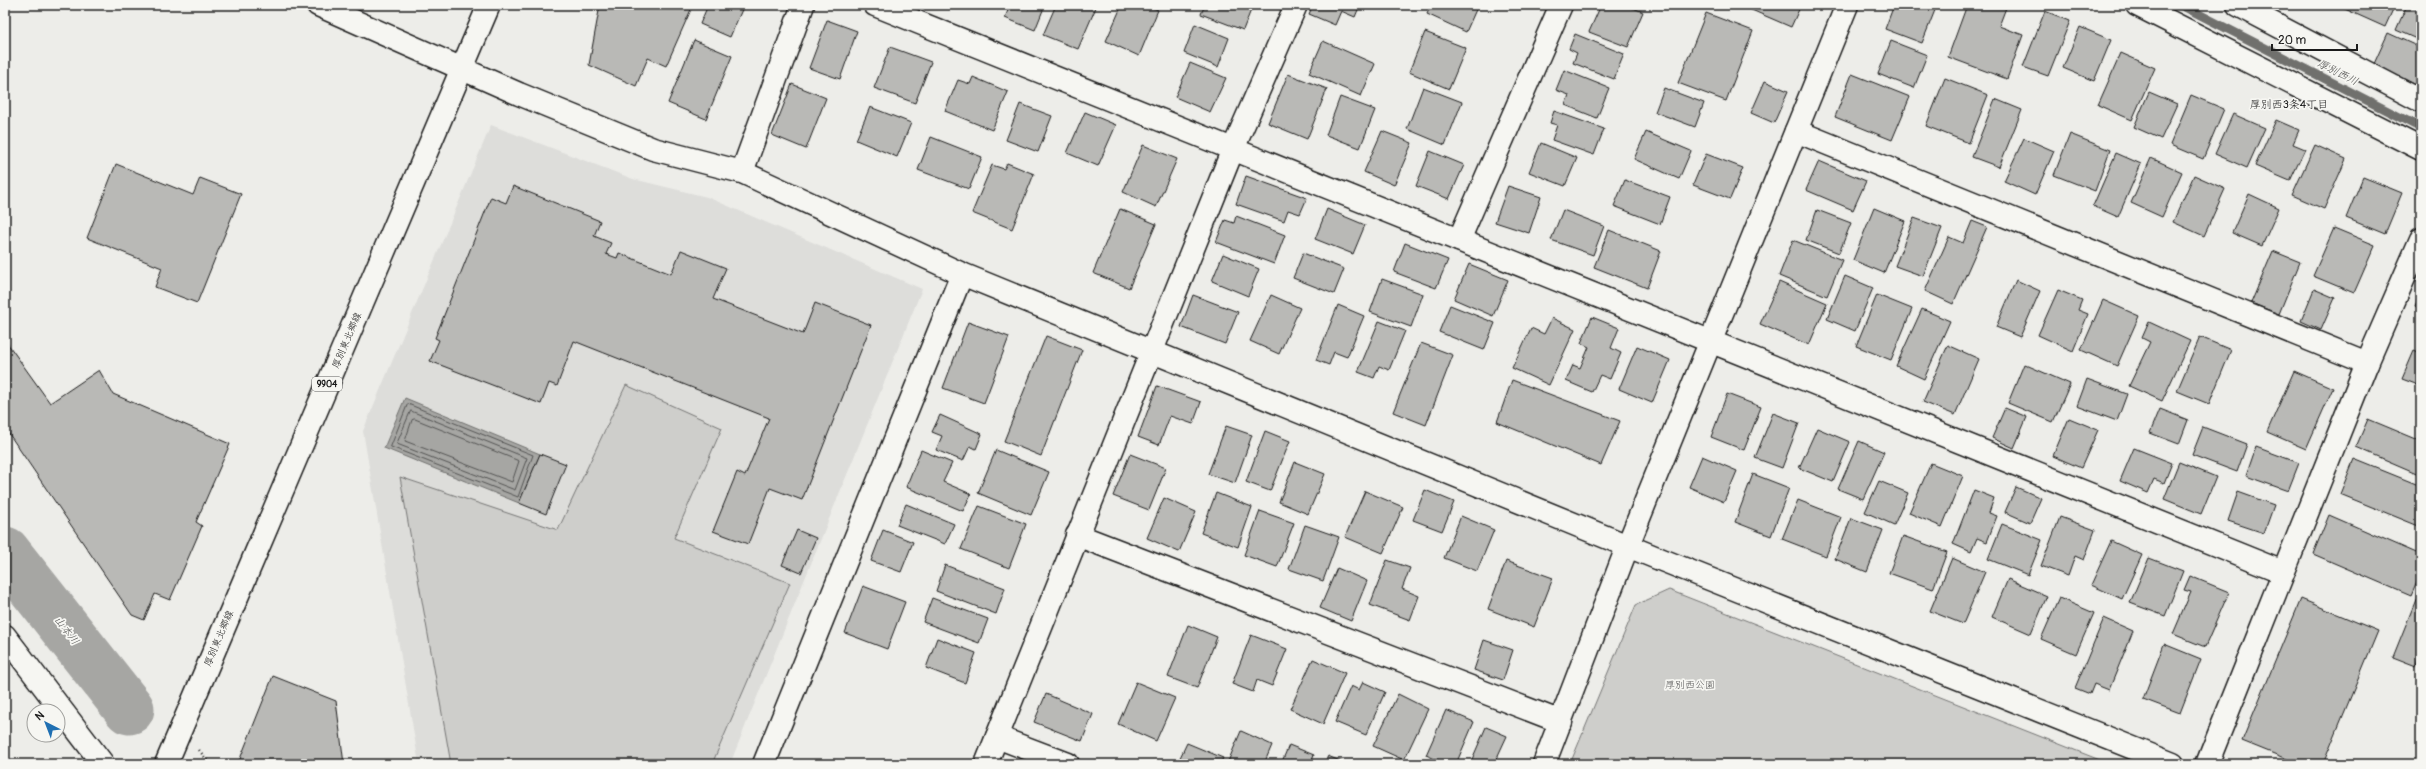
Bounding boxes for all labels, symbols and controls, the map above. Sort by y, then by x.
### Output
scale bar [2272,26,2357,52]
text: 20 m [2278,33,2307,48]
water label: 厚別西川 [2315,57,2360,88]
district label: 厚別西3条4丁目 [2250,98,2328,111]
street label: 厚別東北郷線 [330,310,364,370]
road number: 9904 [312,377,342,391]
street label: 厚別東北郷線 [202,608,236,668]
water label: 山本川 [51,613,82,647]
park label: 厚別西公園 [1665,679,1715,691]
north arrow [26,703,66,743]
text: N [33,708,47,723]

